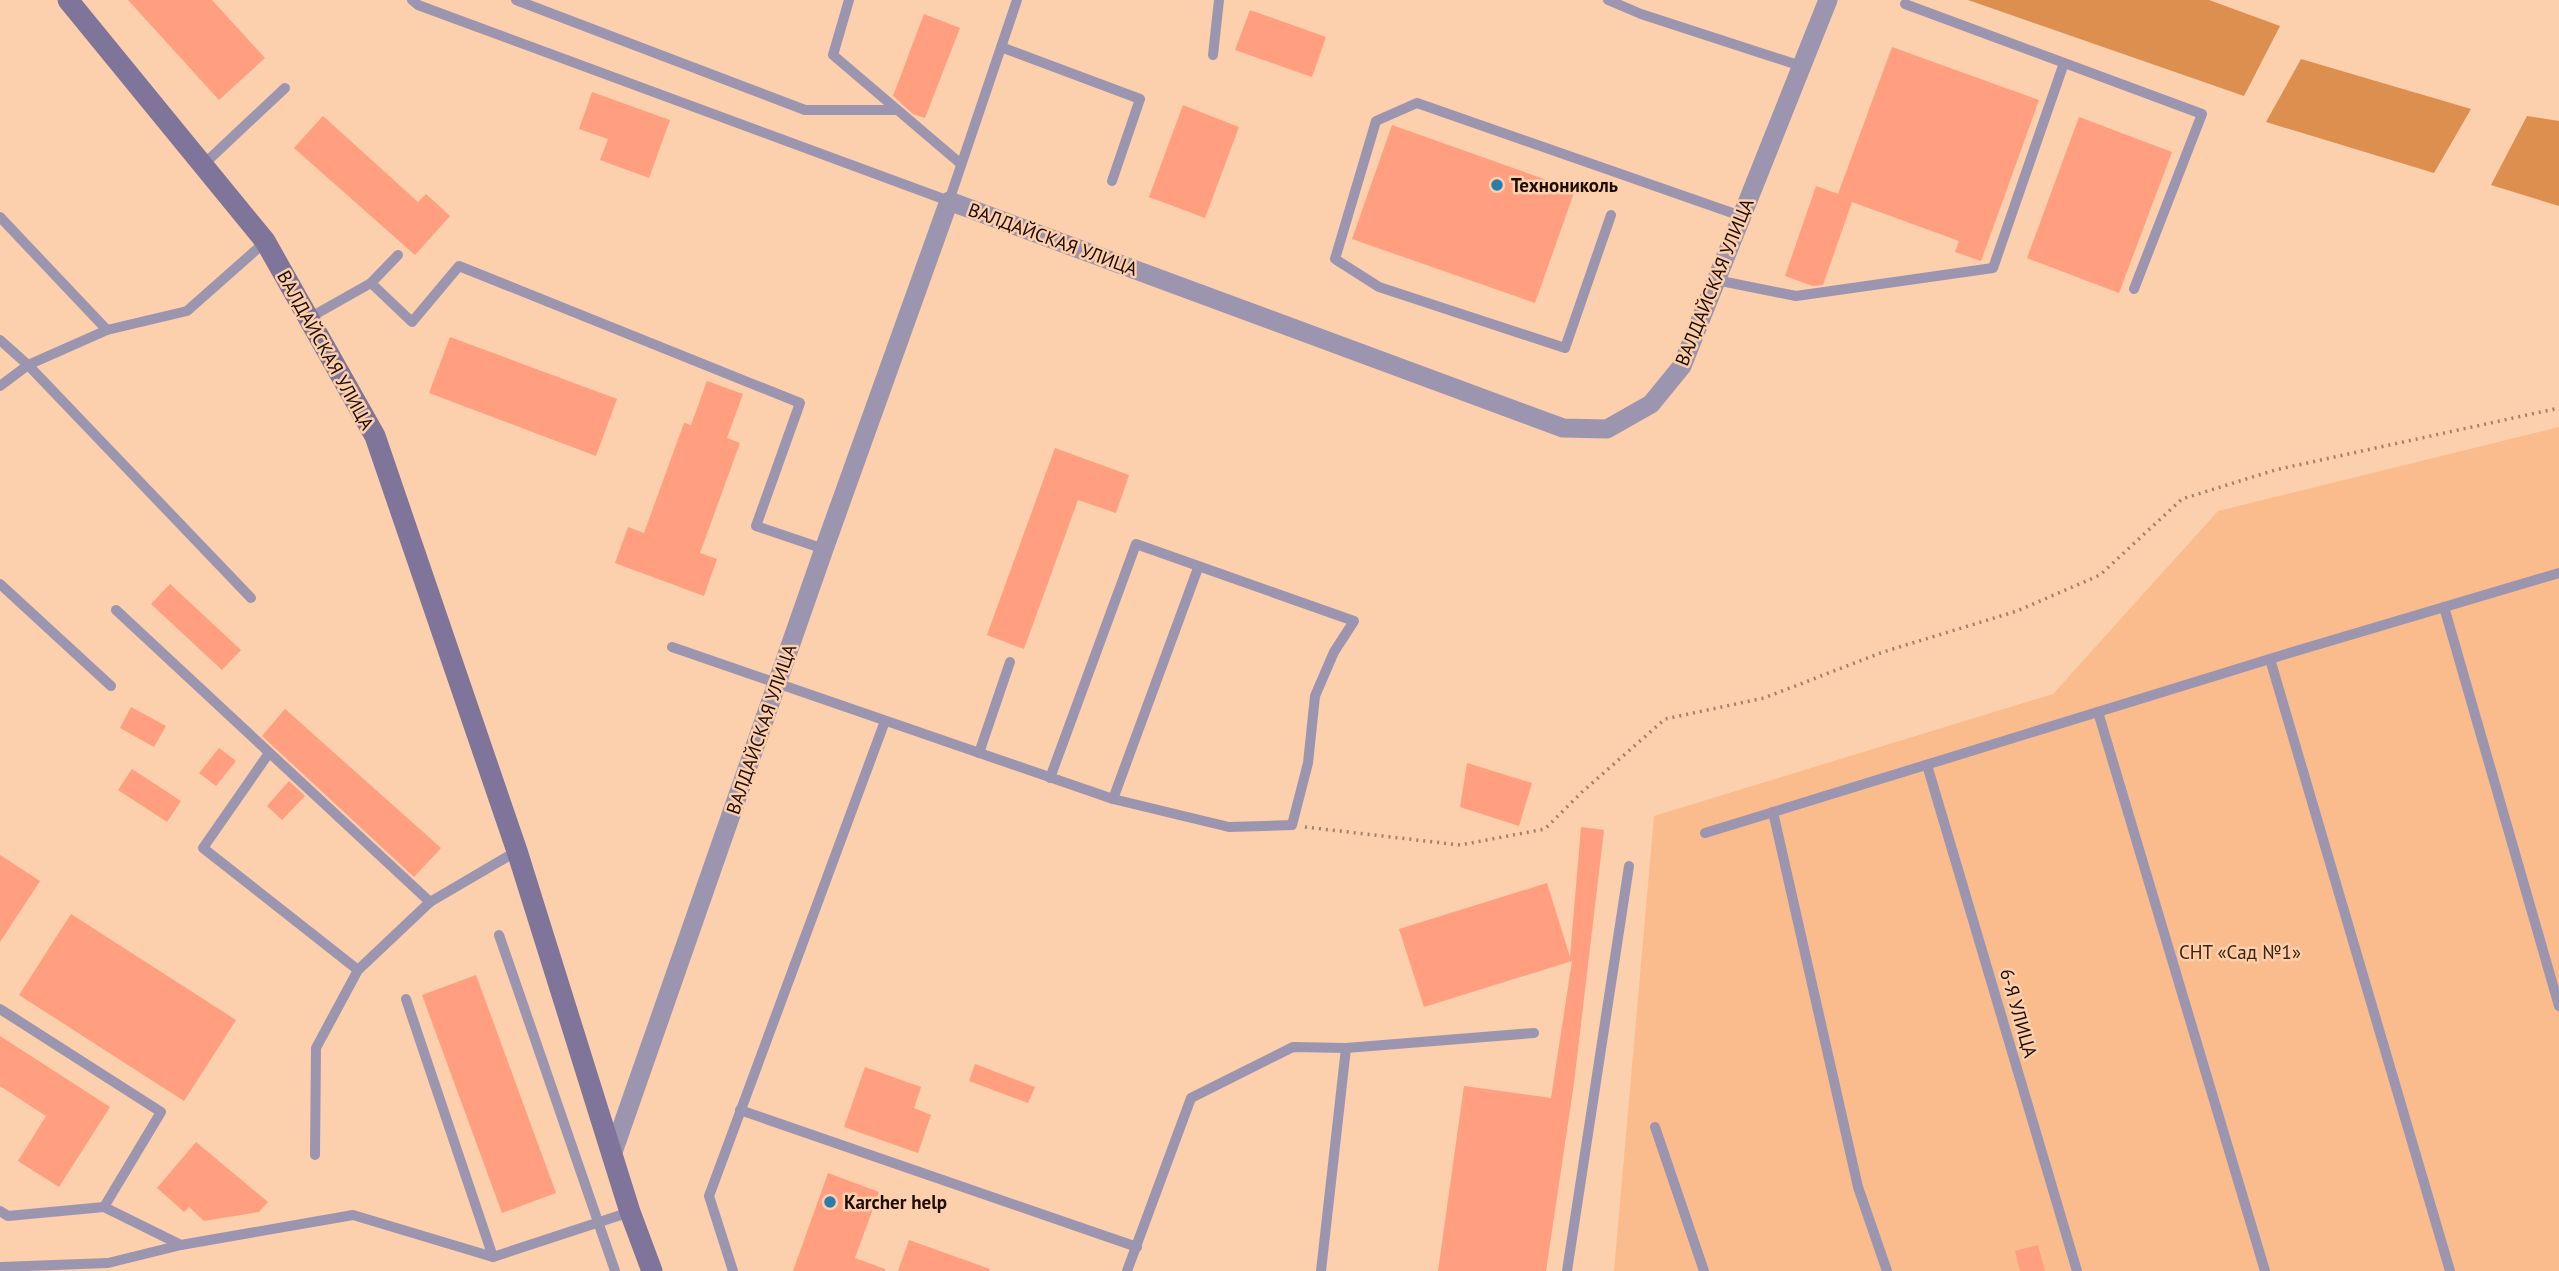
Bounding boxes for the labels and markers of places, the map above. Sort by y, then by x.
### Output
place label: Технониколь [1511,173,1618,197]
marker: Технониколь [1489,177,1505,193]
place label: Karcher help [844,1190,947,1214]
marker: Karcher help [822,1194,838,1210]

